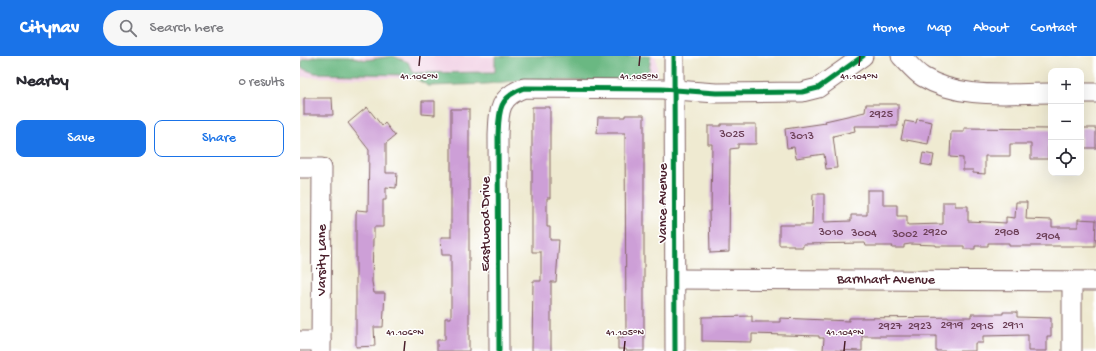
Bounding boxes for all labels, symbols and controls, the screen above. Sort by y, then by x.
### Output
search box [103,10,383,46]
text: Citynav [20,17,79,40]
icon: search [117,17,139,39]
text: Search here [149,19,223,37]
text: Home [873,20,905,37]
text: Map [927,20,951,37]
text: About [973,20,1009,37]
text: Contact [1031,20,1076,37]
map controls [1048,68,1084,176]
button: + [1048,68,1084,104]
text: 41.106°N [400,71,438,83]
text: 41.105°N [620,71,658,83]
text: 41.104°N [840,71,878,83]
text: Nearby [16,72,69,92]
text: 0 results [238,75,284,90]
button: − [1048,104,1084,140]
house number: 2925 [869,108,893,122]
button: Save [16,120,146,157]
button: Share [154,120,284,157]
house number: 3025 [718,128,745,142]
house number: 3013 [789,130,814,144]
button: locate [1048,140,1084,176]
street label: Vance Avenue [655,162,672,244]
street label: Eastwood Drive [478,176,495,271]
street label: Varsity Lane [314,224,331,297]
house number: 3010 [818,226,844,240]
house number: 2920 [923,226,947,240]
house number: 2908 [994,226,1020,240]
house number: 3004 [850,227,877,241]
house number: 3002 [891,228,918,242]
house number: 2904 [1036,230,1061,244]
street label: Barnhart Avenue [836,271,936,289]
house number: 2919 [941,319,963,333]
house number: 2911 [1002,319,1024,333]
house number: 2927 [878,320,903,334]
house number: 2923 [908,320,932,334]
house number: 2915 [970,320,994,334]
text: 41.106°N [386,327,424,339]
text: 41.105°N [606,327,644,339]
text: 41.104°N [826,327,864,339]

